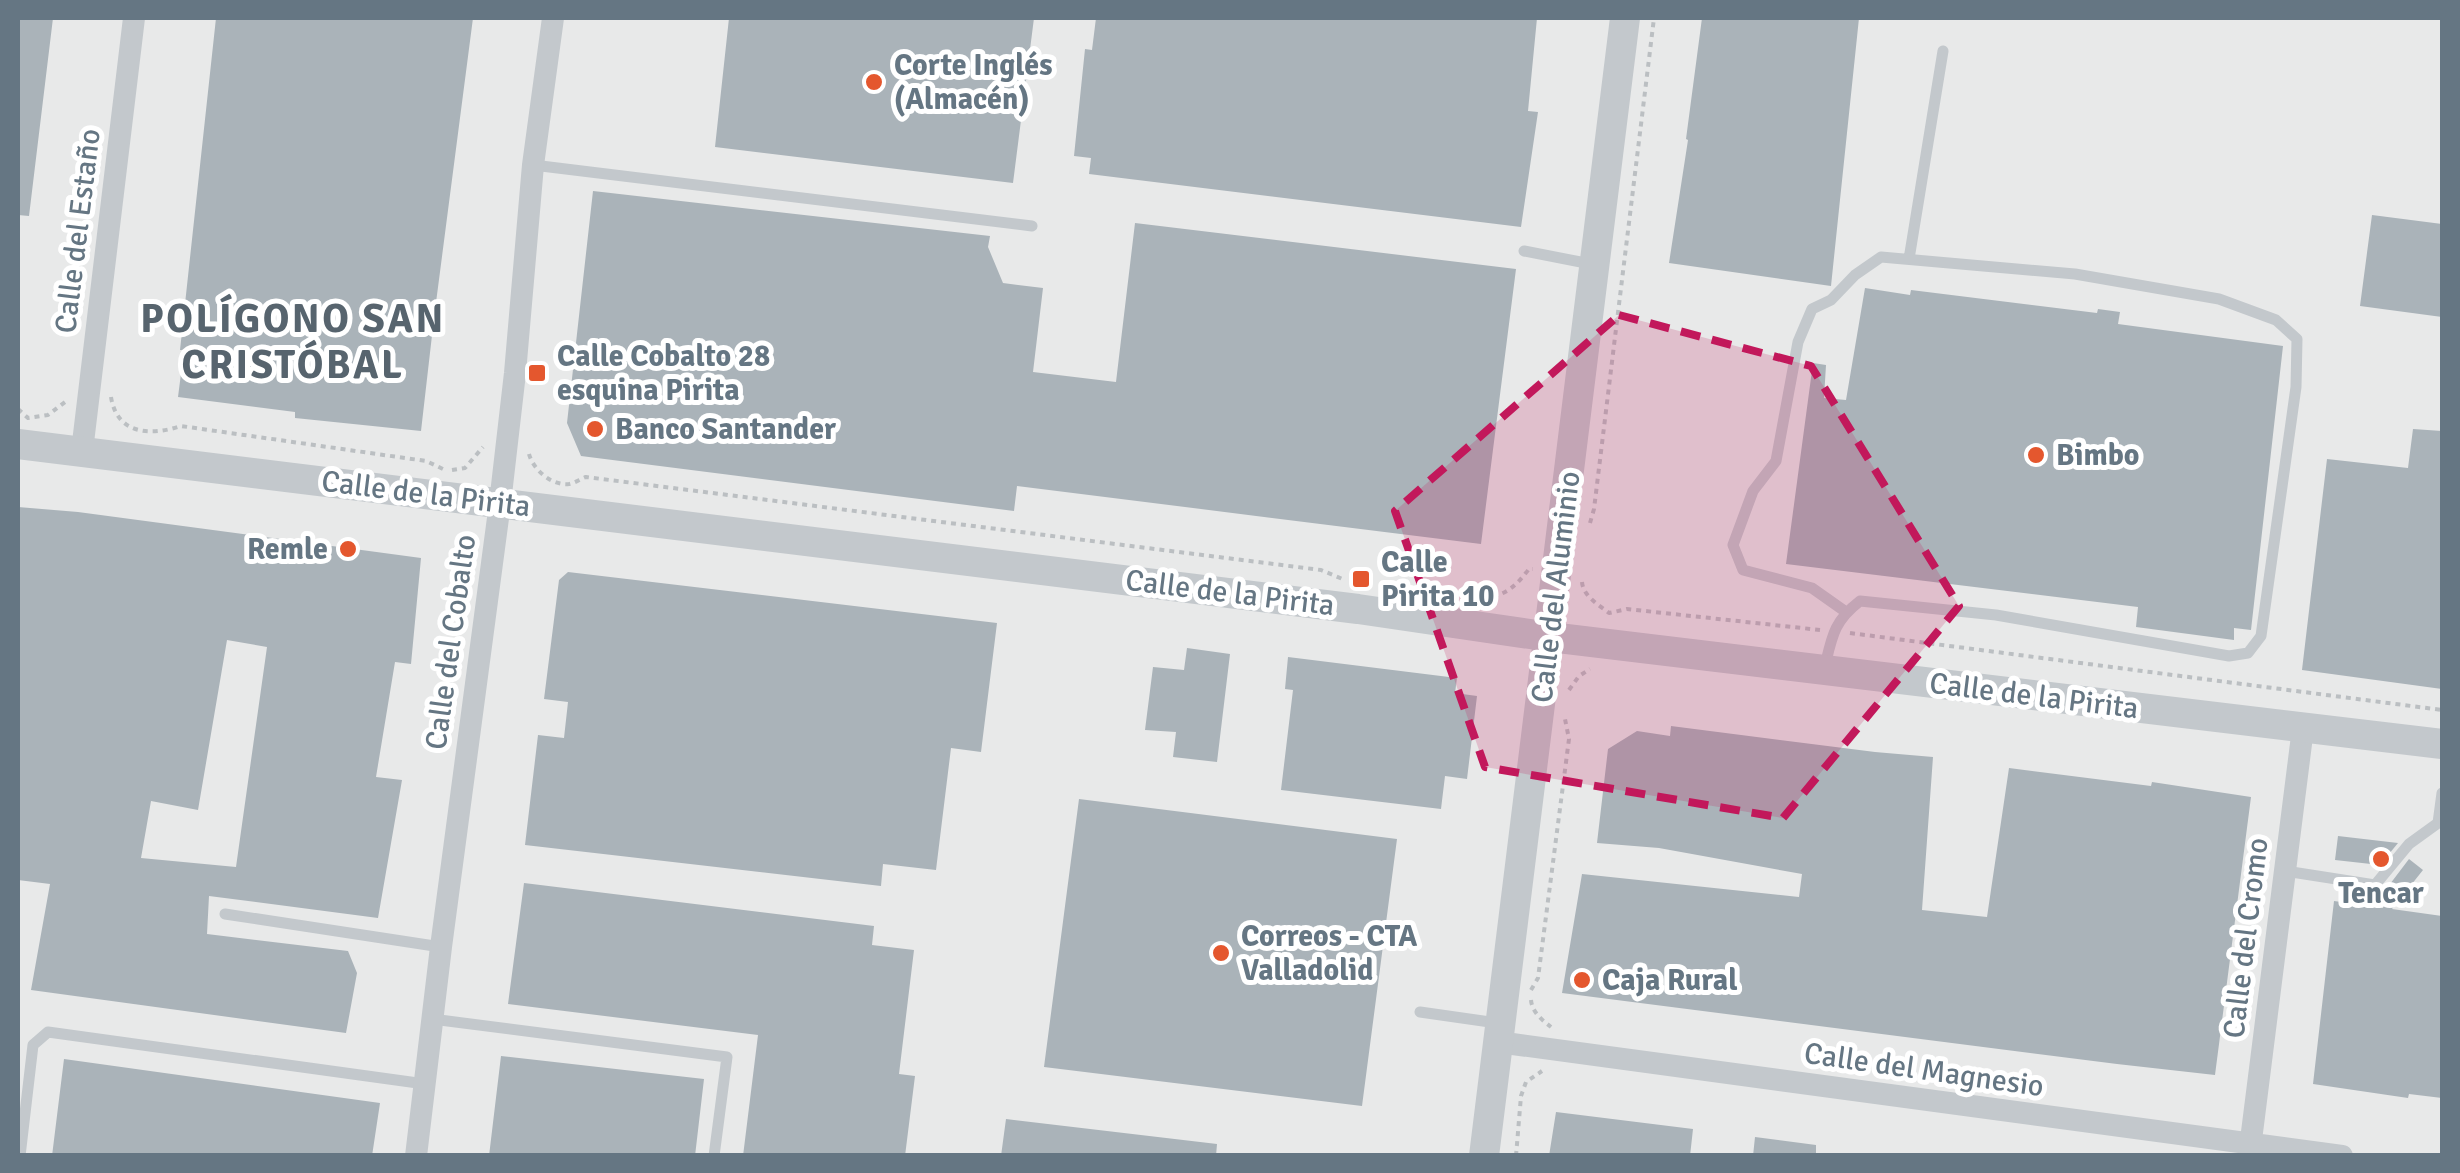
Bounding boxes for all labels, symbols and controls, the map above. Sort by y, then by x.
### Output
place label: Corte Inglés (Almacén) [894,47,1053,118]
marker: Corte Inglés (Almacén) [863,71,885,93]
street label: Calle del Estaño [47,127,109,335]
district label: POLÍGONO SAN CRISTÓBAL [140,293,446,390]
place label: Calle Cobalto 28 esquina Pirita [557,338,770,409]
marker: Calle Cobalto 28 esquina Pirita [526,362,548,384]
place label: Banco Santander [615,411,836,448]
marker: Banco Santander [584,418,606,440]
place label: Bimbo [2056,437,2139,474]
marker: Bimbo [2025,444,2047,466]
street label: Calle de la Pirita [319,463,533,525]
street label: Calle del Aluminio [1523,469,1589,705]
place label: Remle [247,531,328,568]
street label: Calle del Cobalto [418,532,484,752]
marker: Remle [337,538,359,560]
place label: Calle Pirita 10 [1381,544,1495,615]
street label: Calle de la Pirita [1123,562,1337,624]
marker: Calle Pirita 10 [1350,568,1372,590]
street label: Calle de la Pirita [1927,665,2141,727]
street label: Calle del Cromo [2215,836,2277,1040]
marker: Tencar [2370,848,2392,870]
place label: Tencar [2338,875,2424,912]
place label: Correos - CTA Valladolid [1241,918,1417,989]
marker: Correos - CTA Valladolid [1210,942,1232,964]
place label: Caja Rural [1602,962,1738,999]
marker: Caja Rural [1571,969,1593,991]
street label: Calle del Magnesio [1802,1035,2046,1105]

